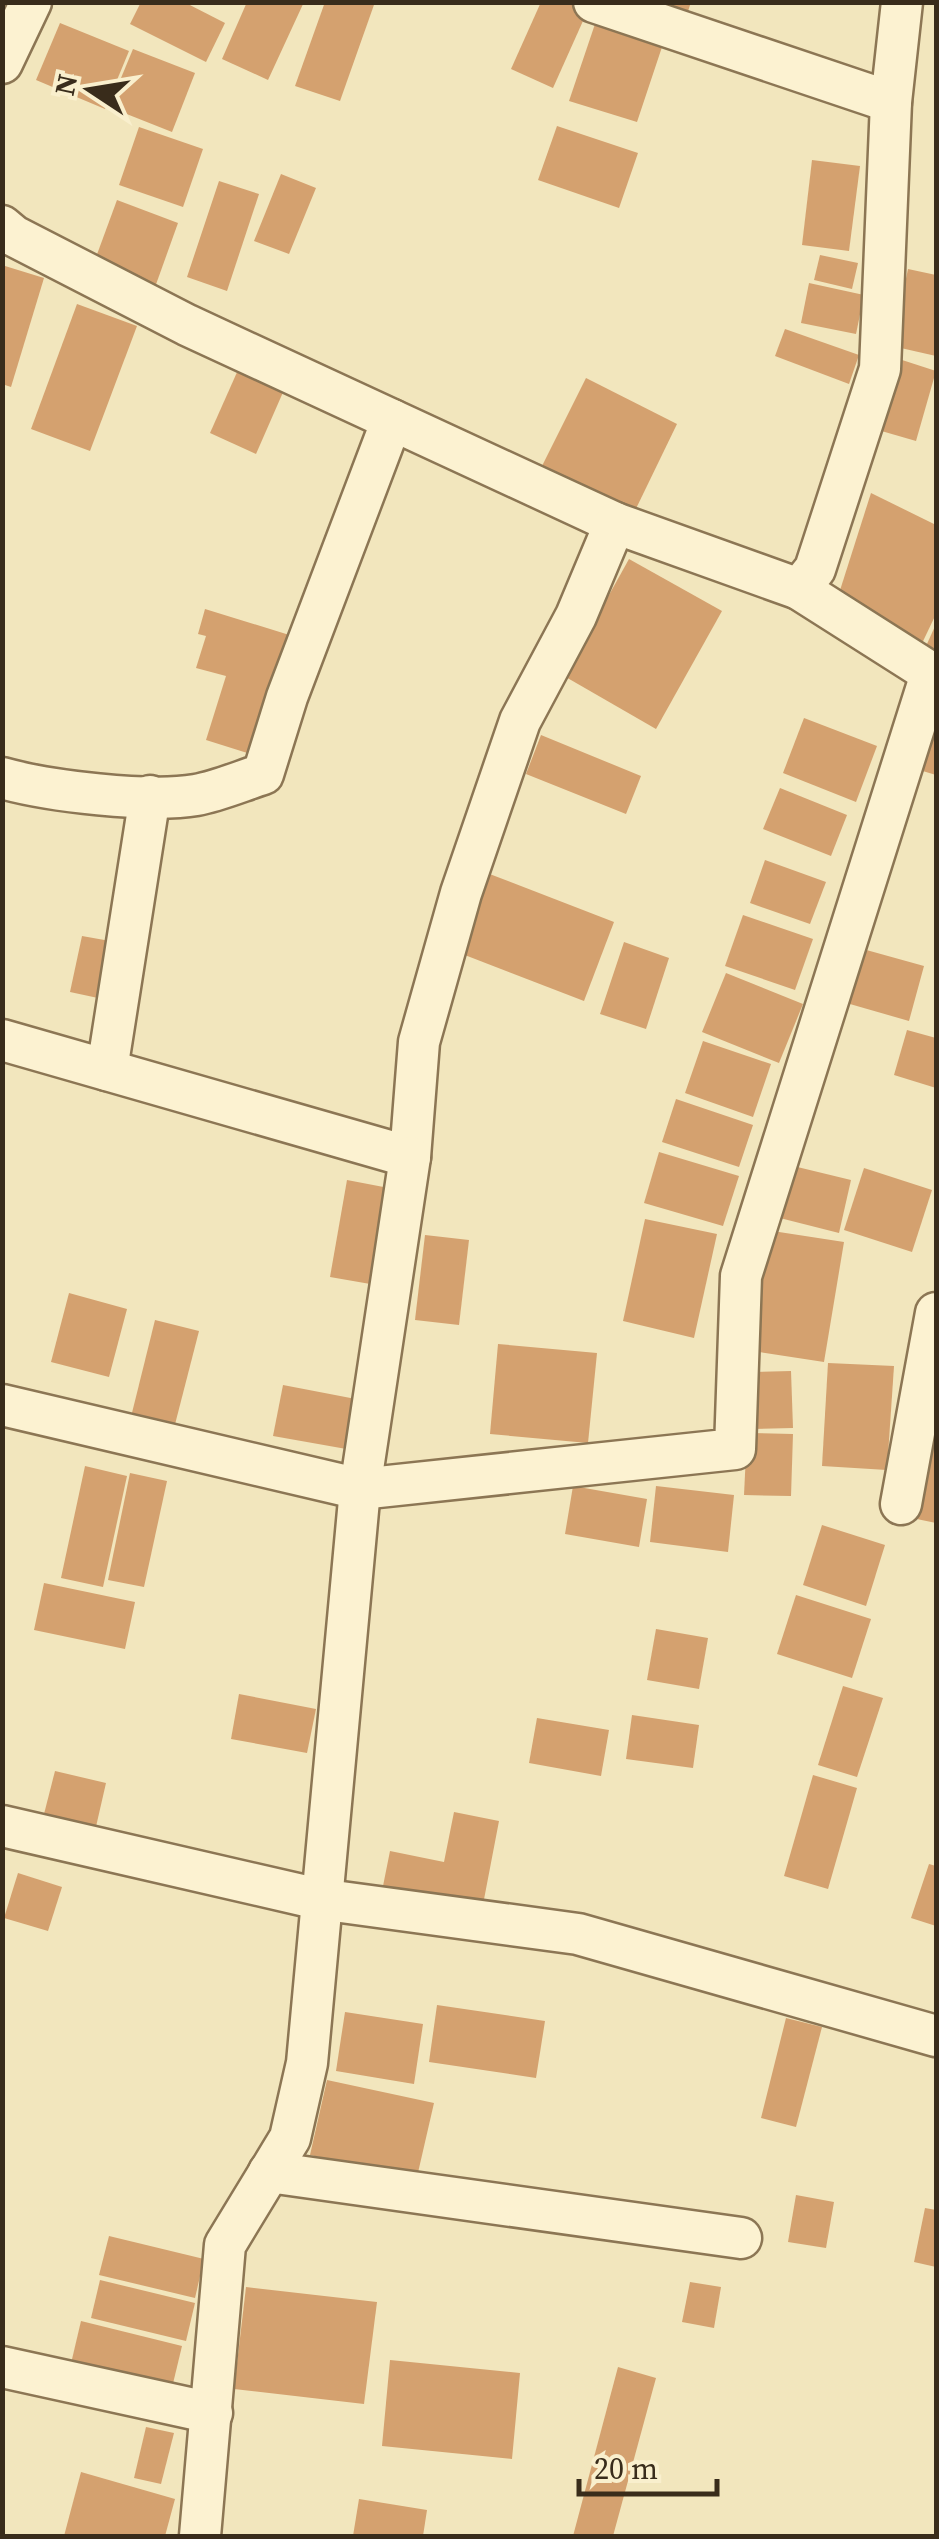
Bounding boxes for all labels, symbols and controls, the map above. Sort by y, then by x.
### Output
north arrow [40,40,140,140]
text: N [45,71,86,99]
scale bar [579,2434,716,2496]
text: 20 m [594,2448,658,2489]

